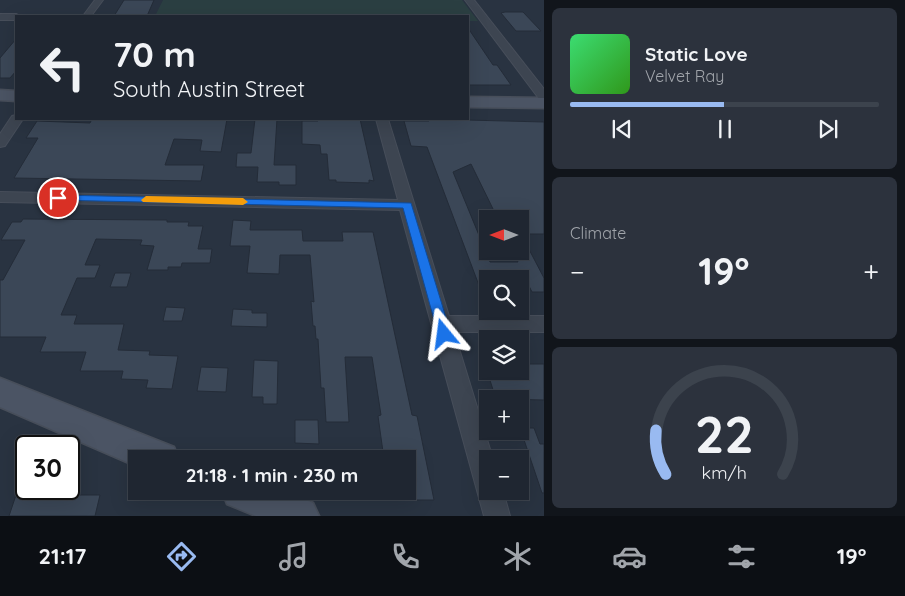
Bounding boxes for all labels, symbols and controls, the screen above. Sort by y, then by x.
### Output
text: 70 m [113,32,196,76]
icon: left [30,35,95,100]
text: Static Love [645,42,748,66]
text: Velvet Ray [645,66,724,86]
text: South Austin Street [113,75,305,103]
icon: previous [608,115,636,143]
icon: pause [711,115,739,143]
icon: next [814,115,842,143]
pin [37,177,79,219]
icon: arrive [44,184,72,212]
north arrow [479,210,529,260]
map controls [479,210,529,500]
text: Climate [570,223,626,243]
text: 19° [698,247,750,295]
text: − [570,254,585,289]
text: + [863,254,879,289]
button: search [479,270,529,320]
position arrow [417,307,469,359]
button: layers [479,330,529,380]
button: + [479,390,529,440]
text: 22 [695,401,754,466]
speed limit sign: 30 [15,435,80,500]
button: − [479,450,529,500]
text: km/h [702,461,747,483]
text: 21:18 · 1 min · 230 m [186,463,358,487]
icon: directions [164,539,199,574]
icon: music [276,539,311,574]
icon: phone [388,539,423,574]
icon: climate [500,539,535,574]
icon: car [612,539,647,574]
icon: filters [724,539,759,574]
text: 21:17 [39,542,86,570]
text: 19° [837,542,866,570]

